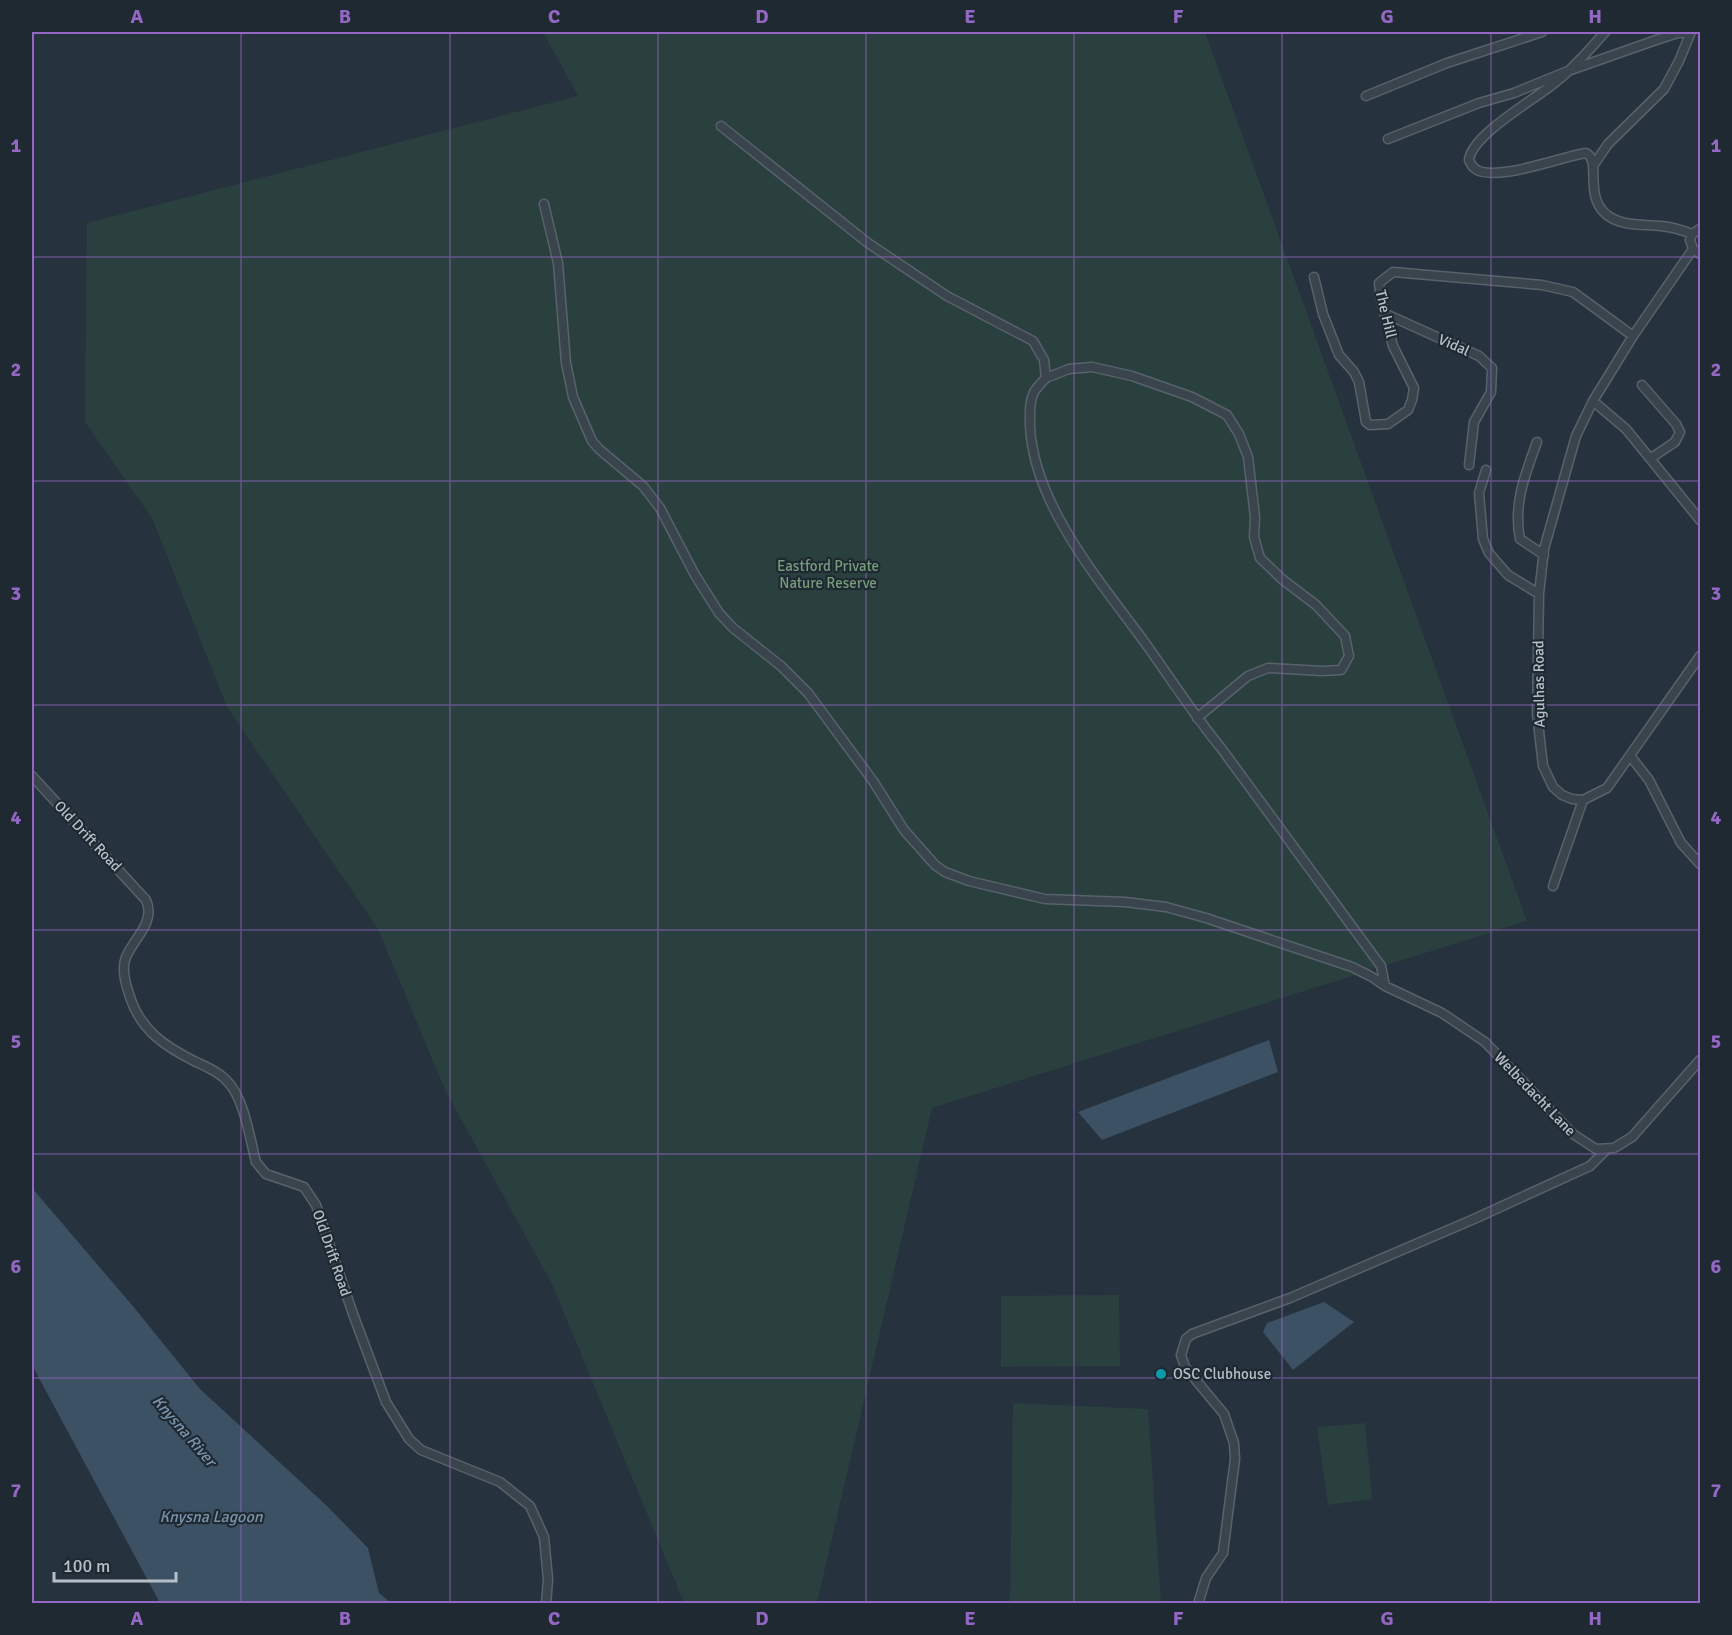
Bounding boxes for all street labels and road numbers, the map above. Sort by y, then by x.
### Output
street label: The Hill [1372,288,1400,340]
street label: Vidal [1435,330,1473,360]
street label: Agulhas Road [1529,640,1549,728]
street label: Old Drift Road [51,797,125,875]
street label: Welbedacht Lane [1490,1048,1580,1140]
street label: Old Drift Road [309,1207,355,1299]

